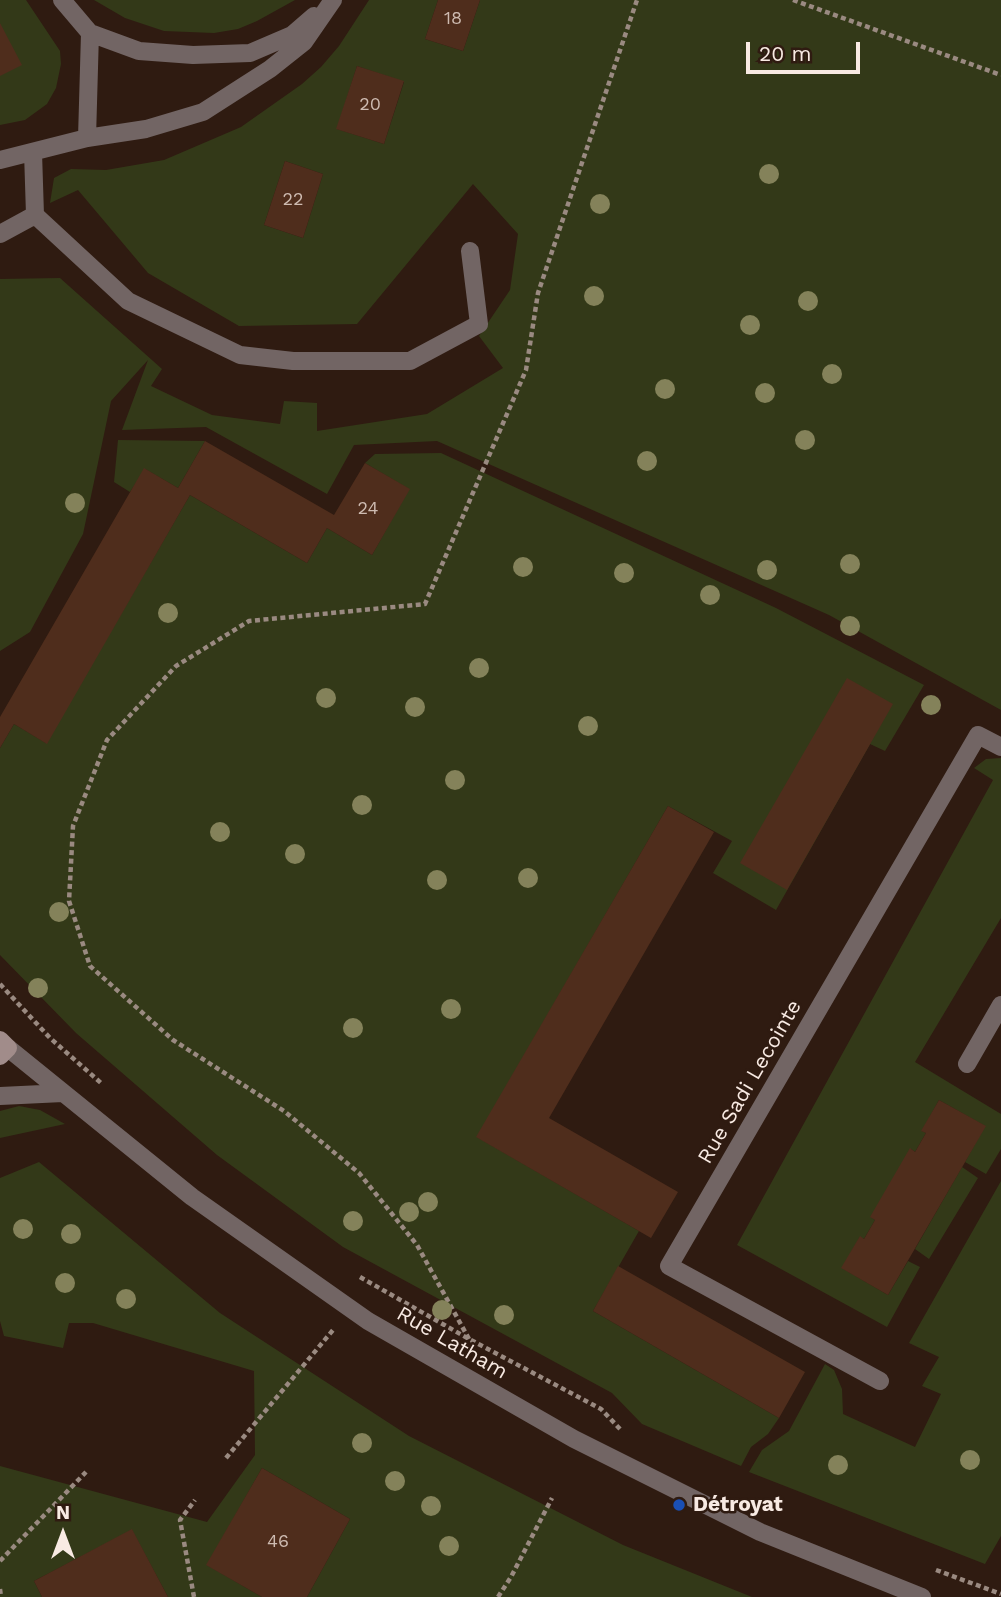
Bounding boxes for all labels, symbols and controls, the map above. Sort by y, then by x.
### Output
house number: 18 [444,8,462,30]
scale bar [749,28,863,72]
text: 20 m [759,41,811,66]
house number: 20 [359,94,381,116]
house number: 22 [283,189,303,211]
house number: 24 [358,498,378,520]
street label: Rue Sadi Lecointe [693,996,807,1168]
street label: Rue Latham [392,1301,512,1385]
place label: Détroyat [693,1492,783,1518]
marker: Détroyat [671,1497,687,1513]
north arrow [28,1499,98,1569]
text: N [56,1501,70,1524]
house number: 46 [267,1531,289,1553]

